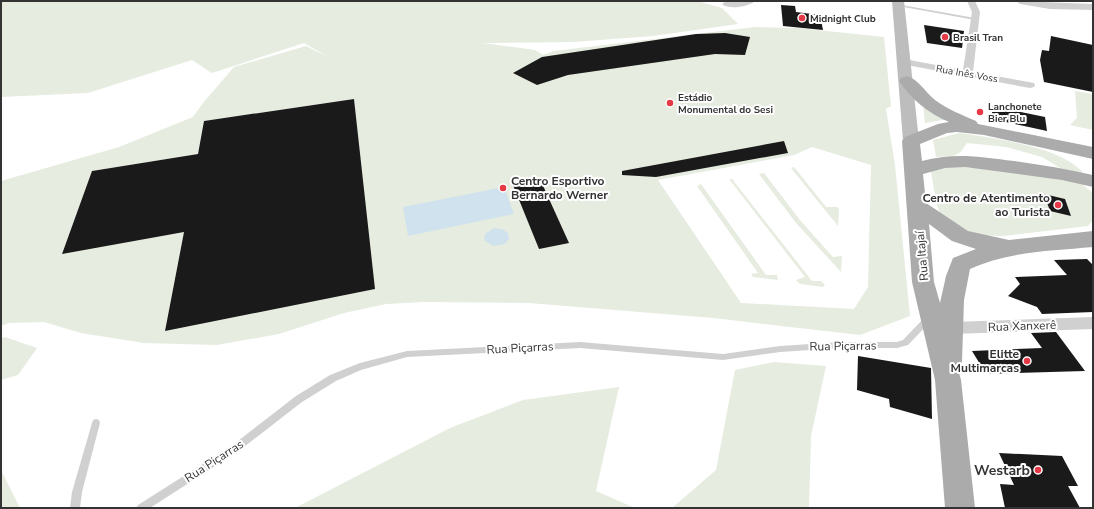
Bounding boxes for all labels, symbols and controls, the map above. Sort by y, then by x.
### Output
place label: Midnight Club [810,12,876,26]
marker: Midnight Club [797,13,807,23]
place label: Brasil Tran [953,31,1003,45]
marker: Brasil Tran [940,32,950,42]
street label: Rua Inês Voss [935,62,999,86]
place label: Estádio Monumental do Sesi [678,91,773,117]
marker: Estádio Monumental do Sesi [665,98,675,108]
place label: Lanchonete Bier Blu [988,100,1042,126]
marker: Lanchonete Bier Blu [975,107,985,117]
place label: Centro Esportivo Bernardo Werner [511,173,608,203]
marker: Centro Esportivo Bernardo Werner [498,183,508,193]
place label: Centro de Atentimento ao Turista [922,190,1050,220]
marker: Centro de Atentimento ao Turista [1053,200,1063,210]
street label: Rua Itajaí [912,229,932,282]
street label: Rua Xanxerê [988,317,1056,335]
street label: Rua Piçarras [809,337,877,355]
street label: Rua Piçarras [486,338,554,358]
place label: Elitte Multimarcas [951,346,1019,376]
marker: Elitte Multimarcas [1022,356,1032,366]
street label: Rua Piçarras [181,436,247,486]
place label: Westarb [974,461,1030,480]
marker: Westarb [1033,465,1043,475]

